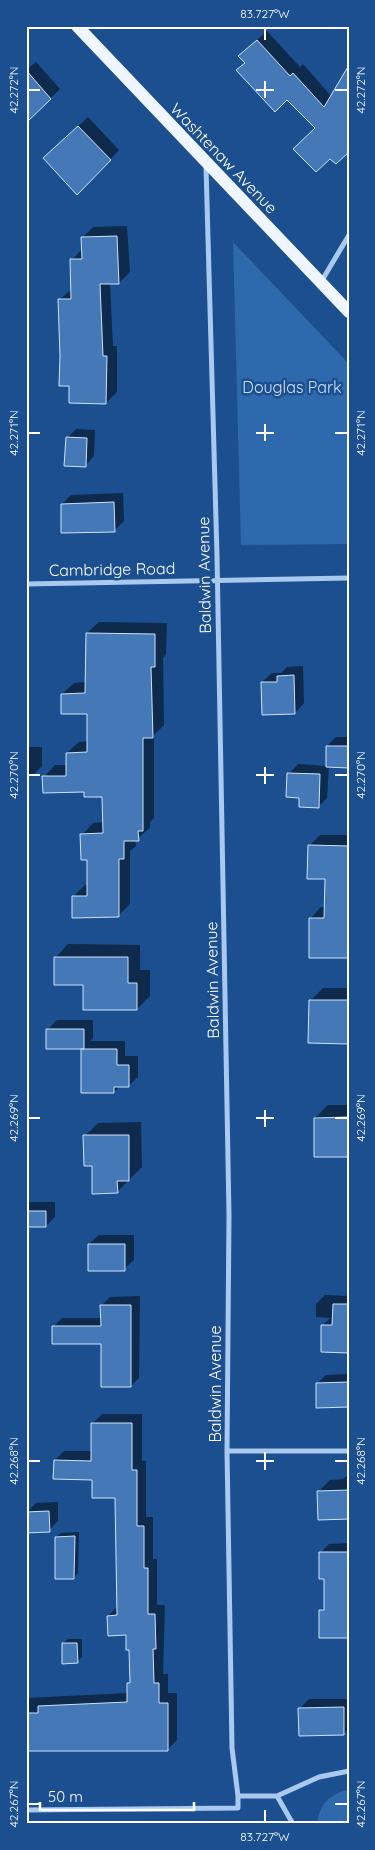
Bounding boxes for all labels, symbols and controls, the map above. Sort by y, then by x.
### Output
text: 83.727°W [240,6,290,21]
text: 42.272°N [6,66,21,114]
text: 42.272°N [353,66,368,114]
street label: Washtenaw Avenue [166,99,282,217]
park label: Douglas Park [242,377,342,397]
text: 42.271°N [6,410,21,456]
text: 42.271°N [353,410,368,456]
street label: Baldwin Avenue [193,516,215,634]
street label: Cambridge Road [49,558,175,580]
text: 42.270°N [6,751,21,799]
text: 42.270°N [353,751,368,799]
street label: Baldwin Avenue [201,921,223,1039]
text: 42.269°N [6,1094,21,1142]
text: 42.269°N [353,1094,368,1142]
street label: Baldwin Avenue [205,1325,225,1443]
text: 42.268°N [6,1437,21,1485]
text: 42.268°N [353,1437,368,1485]
text: 42.267°N [6,1780,21,1828]
scale bar [40,1780,194,1812]
text: 42.267°N [353,1780,368,1828]
text: 50 m [48,1787,83,1806]
text: 83.727°W [240,1829,290,1844]

